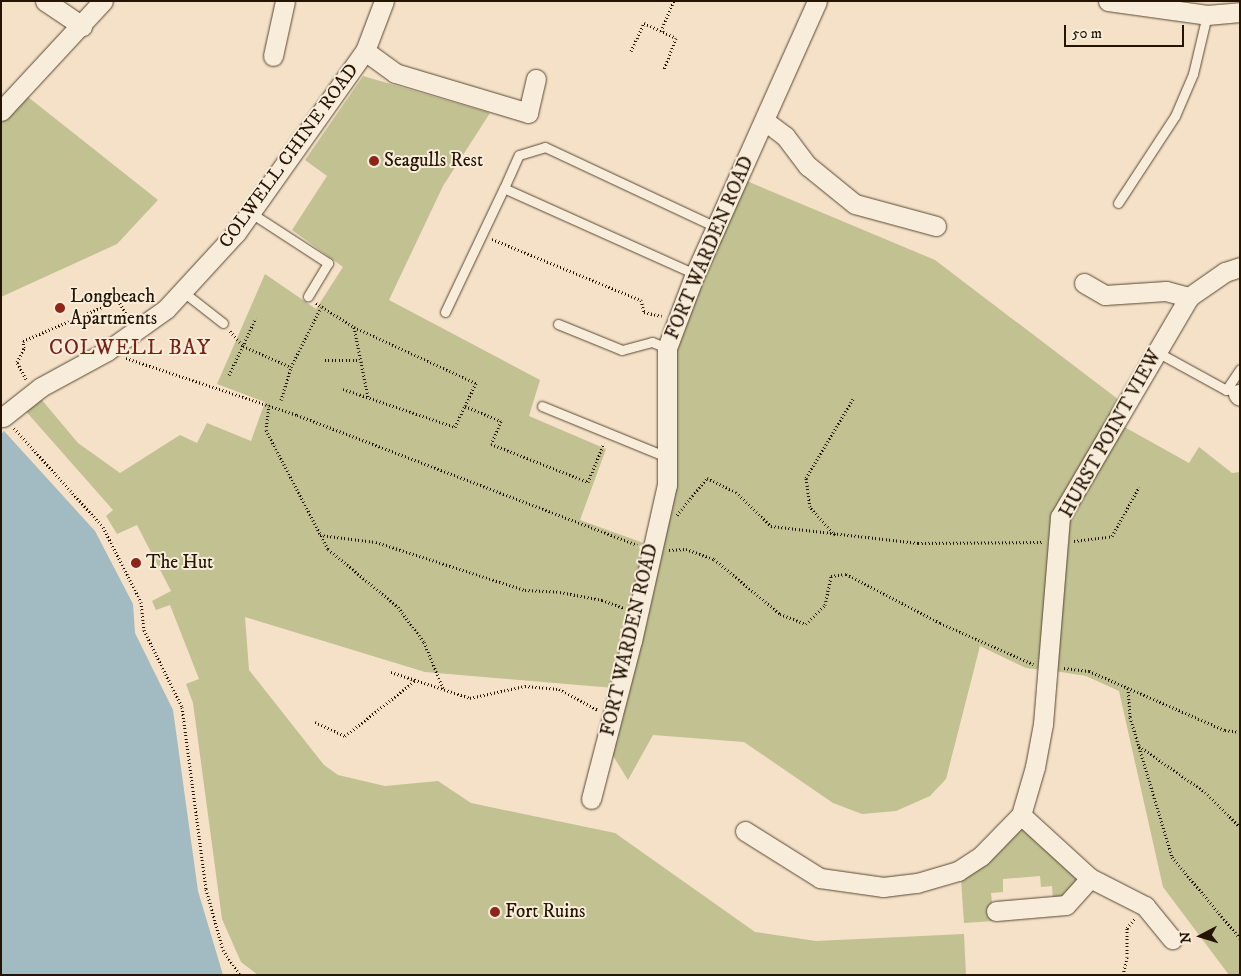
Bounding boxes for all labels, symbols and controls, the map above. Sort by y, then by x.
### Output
scale bar [1066,15,1186,47]
text: 50 m [1072,24,1102,43]
street label: COLWELL CHINE ROAD [214,59,364,253]
place label: Seagulls Rest [384,150,483,172]
street label: FORT WARDEN ROAD [661,153,759,343]
marker: Seagulls Rest [368,155,380,167]
place label: Longbeach Apartments [70,286,157,330]
marker: Longbeach Apartments [54,302,66,314]
district label: COLWELL BAY [48,335,212,361]
street label: HURST POINT VIEW [1055,346,1167,522]
street label: FORT WARDEN ROAD [597,542,663,738]
place label: The Hut [146,552,213,574]
marker: The Hut [130,557,142,569]
place label: Fort Ruins [505,901,585,923]
marker: Fort Ruins [489,906,501,918]
north arrow [1176,911,1226,961]
text: N [1177,931,1196,944]

